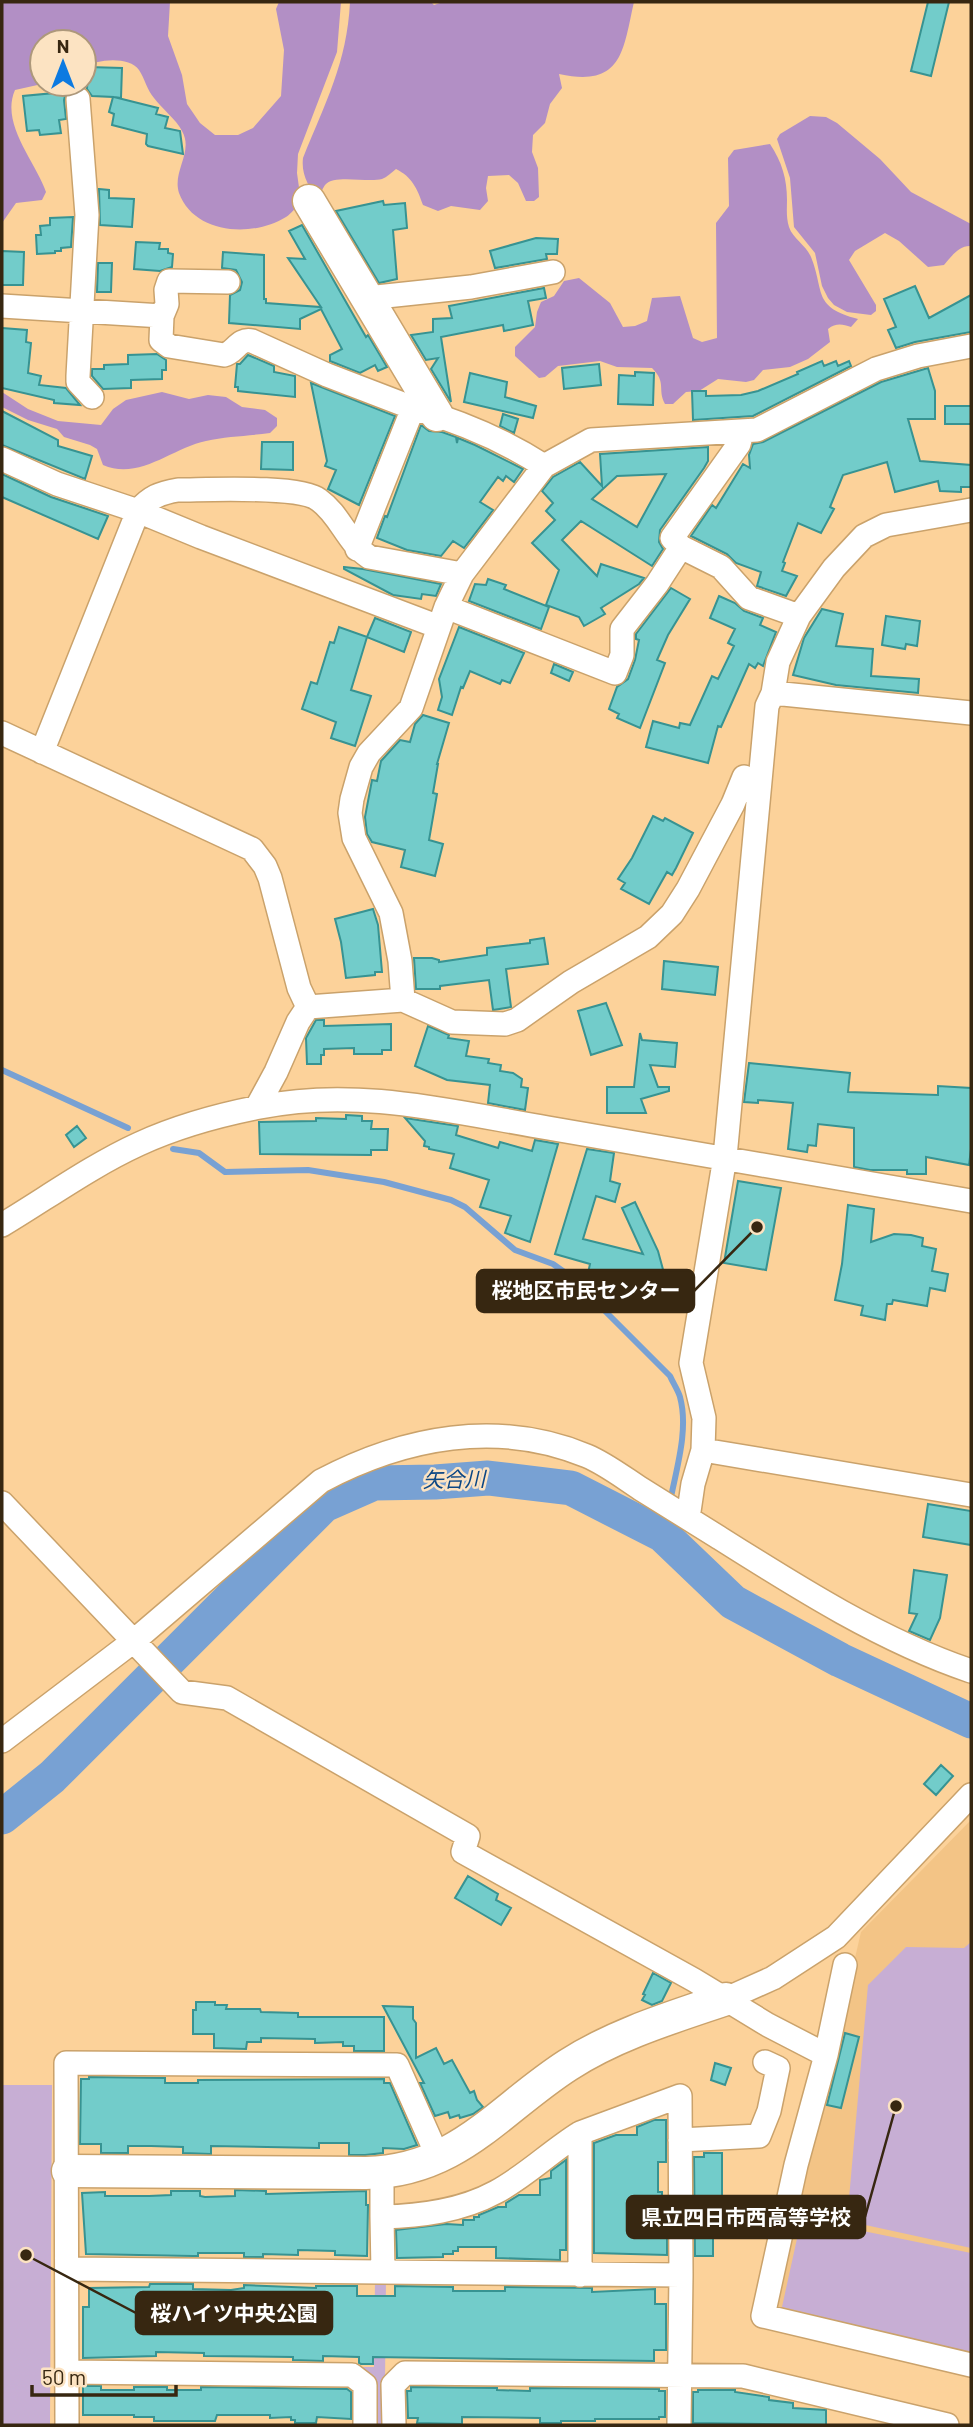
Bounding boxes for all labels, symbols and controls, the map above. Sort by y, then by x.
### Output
north arrow [28,28,98,98]
text: N [57,34,69,57]
callout: 桜地区市民センター [477,1270,694,1312]
text: 桜地区市民センター [492,1277,681,1302]
water label: 矢合川 [422,1465,488,1492]
callout: 県立四日市西高等学校 [627,2196,865,2238]
text: 県立四日市西高等学校 [641,2204,851,2229]
callout: 桜ハイツ中央公園 [136,2292,332,2334]
text: 桜ハイツ中央公園 [150,2300,318,2325]
scale bar [32,2354,175,2398]
text: 50 m [42,2364,86,2389]

